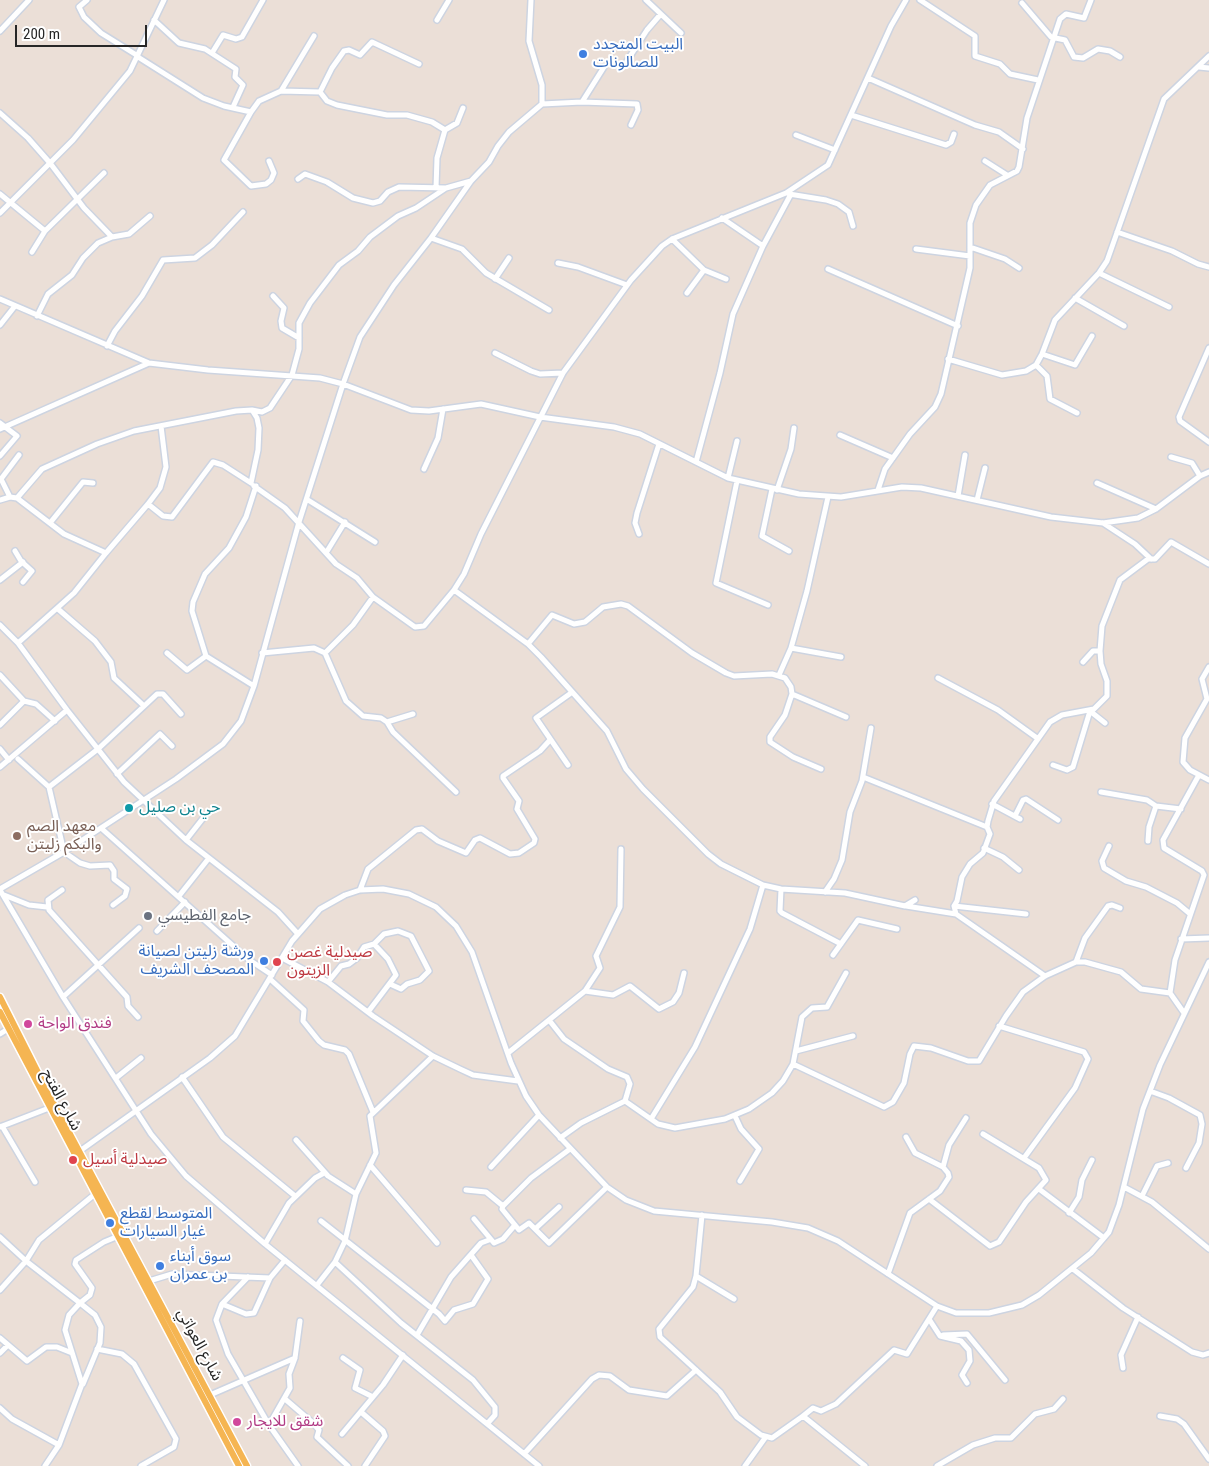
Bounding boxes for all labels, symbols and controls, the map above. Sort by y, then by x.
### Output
scale bar [18,15,150,47]
text: 200 m [23,25,60,43]
place label: البيت المتجدد للصالونات [593,35,683,73]
marker: البيت المتجدد للصالونات [577,48,589,60]
place label: حي بن صليل [139,798,220,818]
marker: حي بن صليل [123,802,135,814]
place label: معهد الصم والبكم زليتن [27,817,102,855]
marker: معهد الصم والبكم زليتن [11,830,23,842]
place label: جامع الفطيسي [158,906,251,926]
marker: جامع الفطيسي [142,910,154,922]
place label: ورشة زليتن لصيانة المصحف الشريف [138,942,254,980]
place label: صيدلية غصن الزيتون [287,943,372,981]
marker: ورشة زليتن لصيانة المصحف الشريف [258,955,270,967]
marker: صيدلية غصن الزيتون [271,956,283,968]
place label: فندق الواحة [38,1014,112,1034]
marker: فندق الواحة [22,1018,34,1030]
street label: شارع الفتح [37,1066,85,1134]
place label: صيدلية أسيل [83,1150,167,1170]
marker: صيدلية أسيل [67,1154,79,1166]
place label: المتوسط لقطع غيار السيارات [120,1204,212,1242]
marker: المتوسط لقطع غيار السيارات [104,1217,116,1229]
place label: سوق أبناء بن عمران [170,1247,231,1285]
marker: سوق أبناء بن عمران [154,1260,166,1272]
street label: شارع العواتي [172,1306,226,1384]
place label: شقق للايجار [247,1412,323,1432]
marker: شقق للايجار [231,1416,243,1428]

